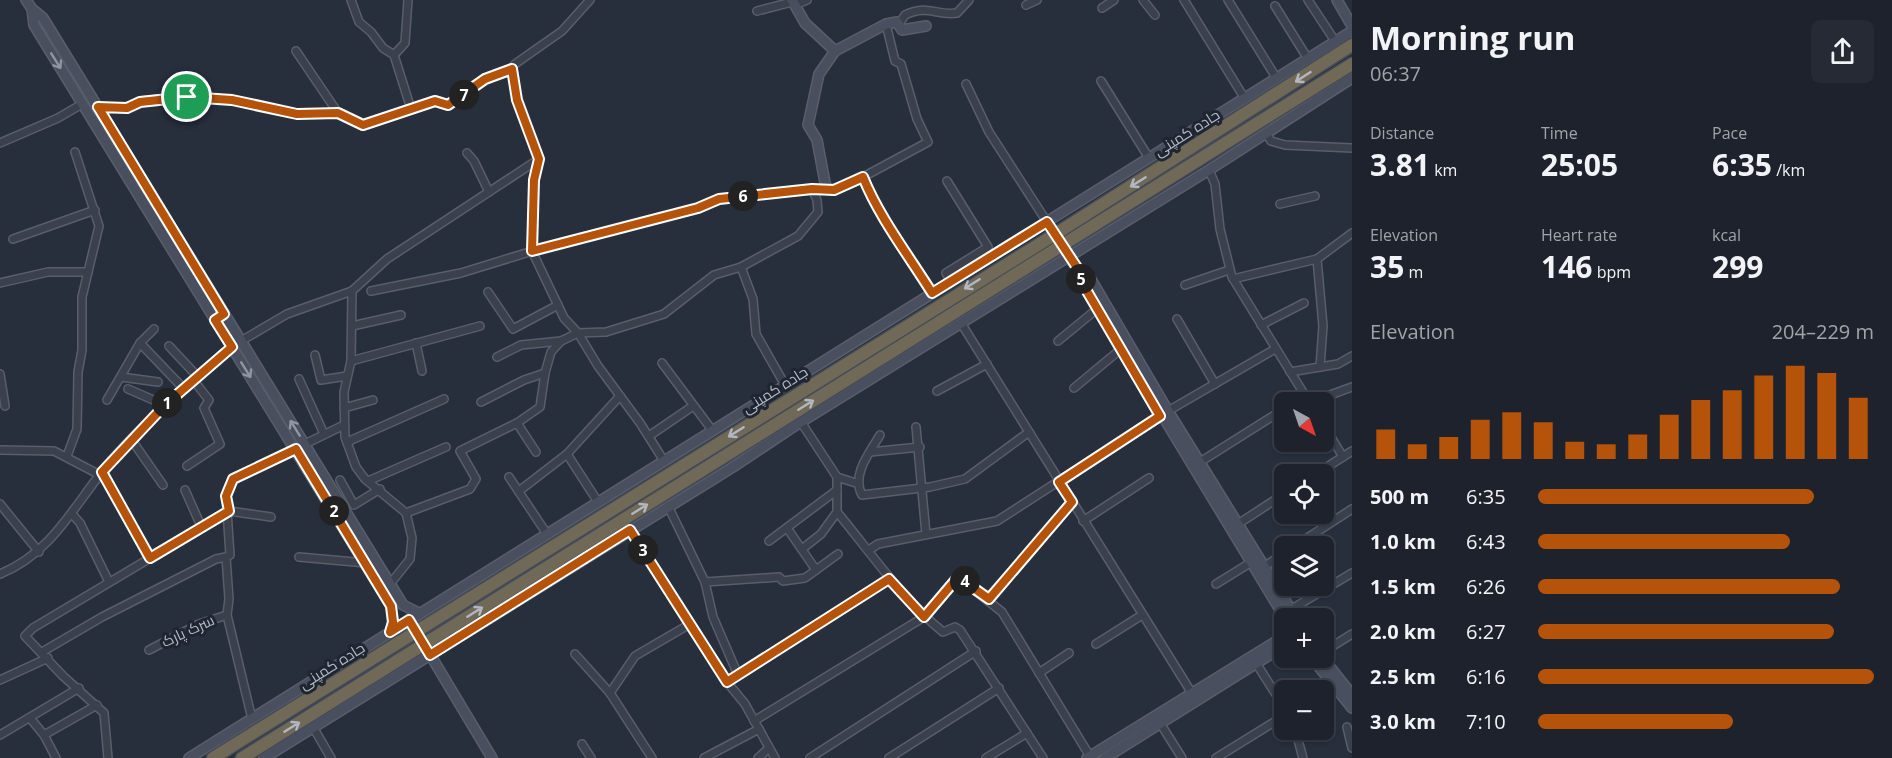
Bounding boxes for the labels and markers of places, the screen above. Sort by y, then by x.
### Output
pin [161,71,212,122]
pin: 7 [449,80,479,110]
pin: 6 [728,181,758,211]
pin: 5 [1066,264,1096,294]
pin: 1 [152,388,182,418]
pin: 2 [319,496,349,526]
pin: 3 [628,535,658,565]
pin: 4 [950,566,980,596]

